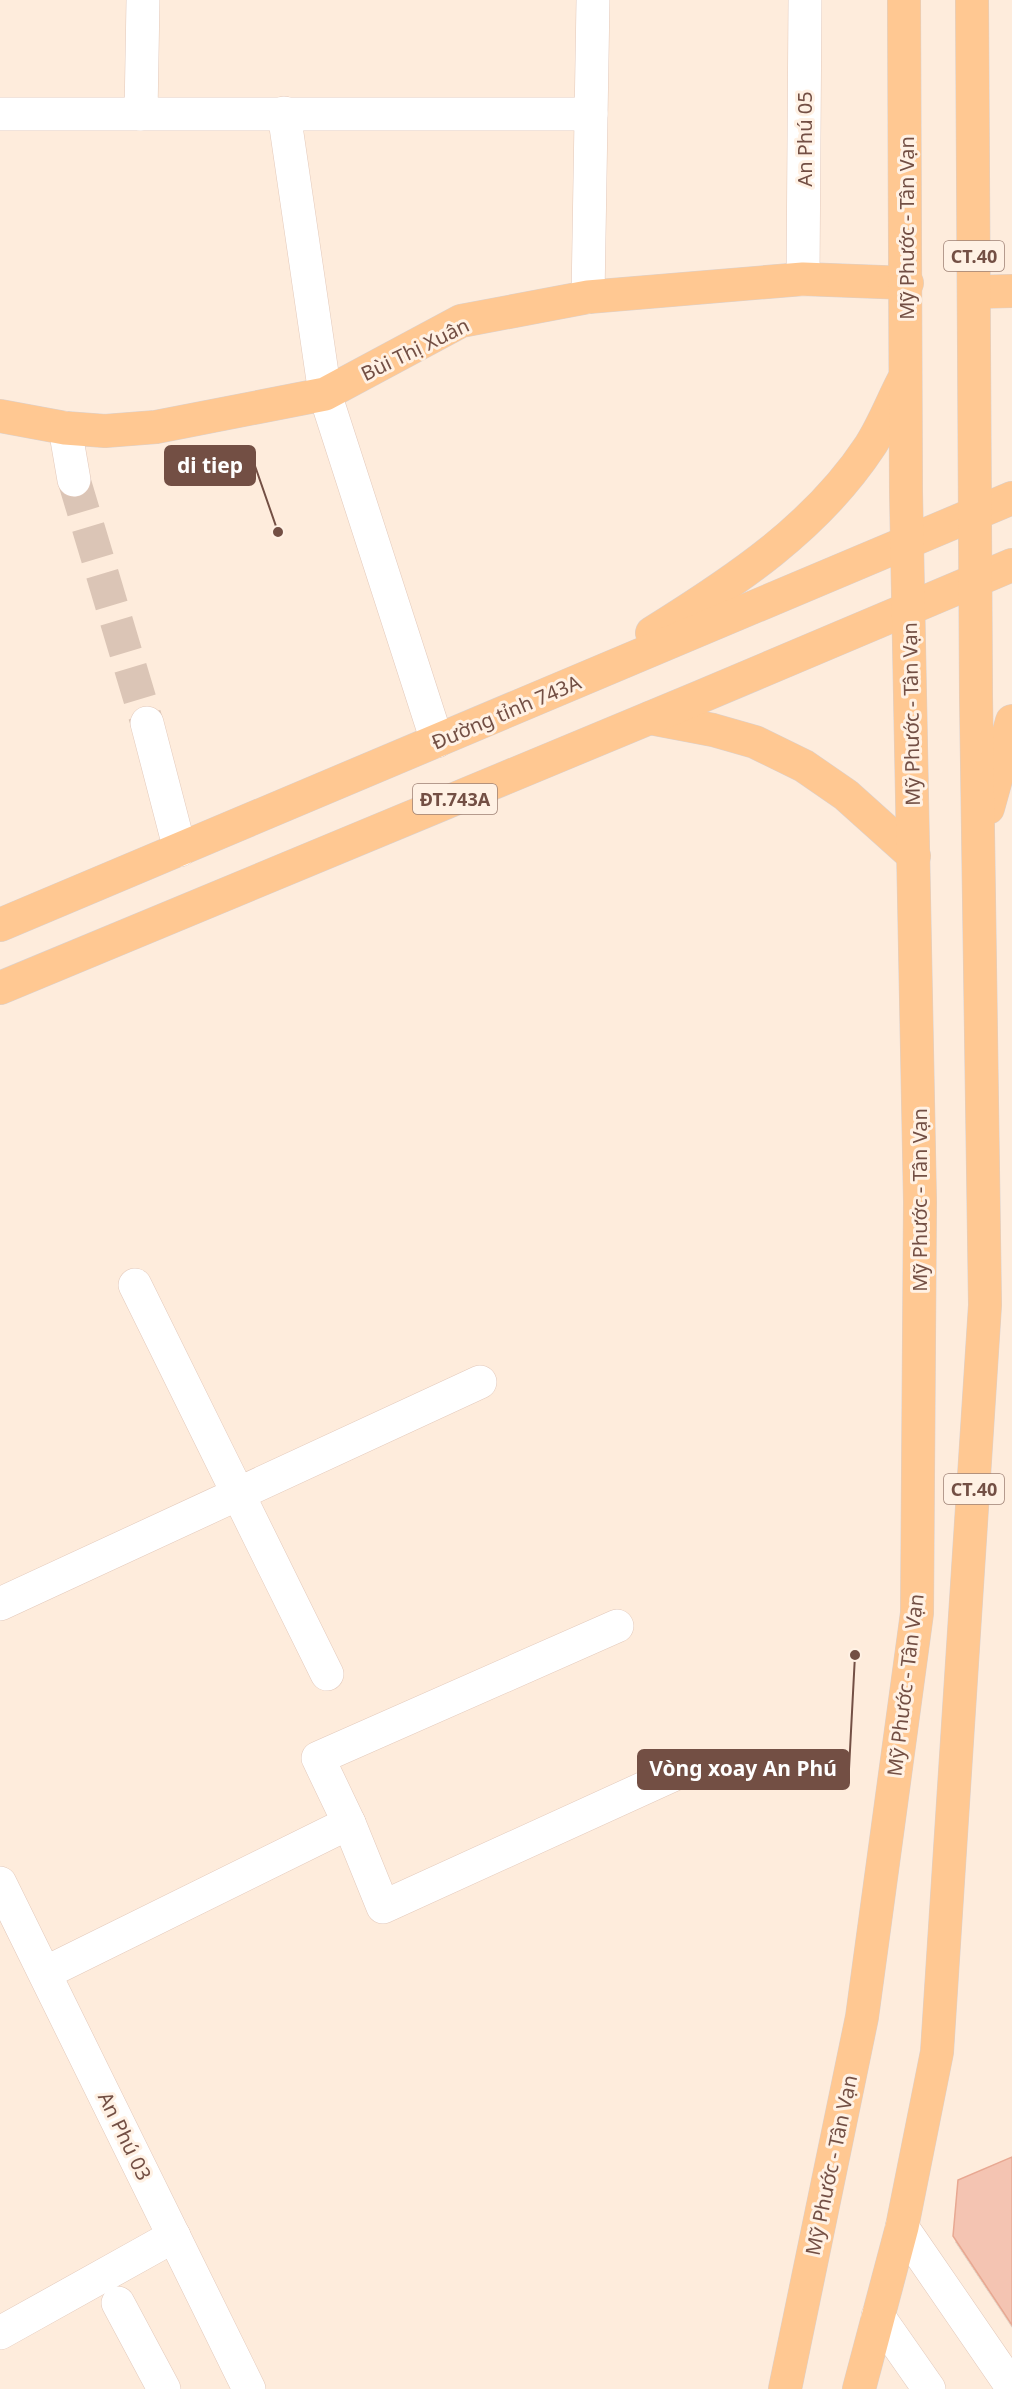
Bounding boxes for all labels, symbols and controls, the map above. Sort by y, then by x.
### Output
street label: An Phú 05 [791,91,818,187]
street label: Mỹ Phước - Tân Vạn [893,136,920,320]
road number: CT.40 [944,241,1004,271]
street label: Bùi Thị Xuân [356,311,474,387]
callout: di tiep [165,446,255,485]
text: di tiep [177,451,243,479]
street label: Mỹ Phước - Tân Vạn [896,622,926,806]
street label: Đường tỉnh 743A [427,668,585,756]
road number: ĐT.743A [413,784,497,814]
street label: Mỹ Phước - Tân Vạn [906,1108,933,1292]
road number: CT.40 [944,1474,1004,1504]
street label: Mỹ Phước - Tân Vạn [880,1592,930,1778]
callout: Vòng xoay An Phú [638,1750,849,1789]
text: Vòng xoay An Phú [649,1754,837,1782]
street label: Mỹ Phước - Tân Vạn [799,2072,863,2258]
street label: An Phú 03 [92,2087,158,2185]

